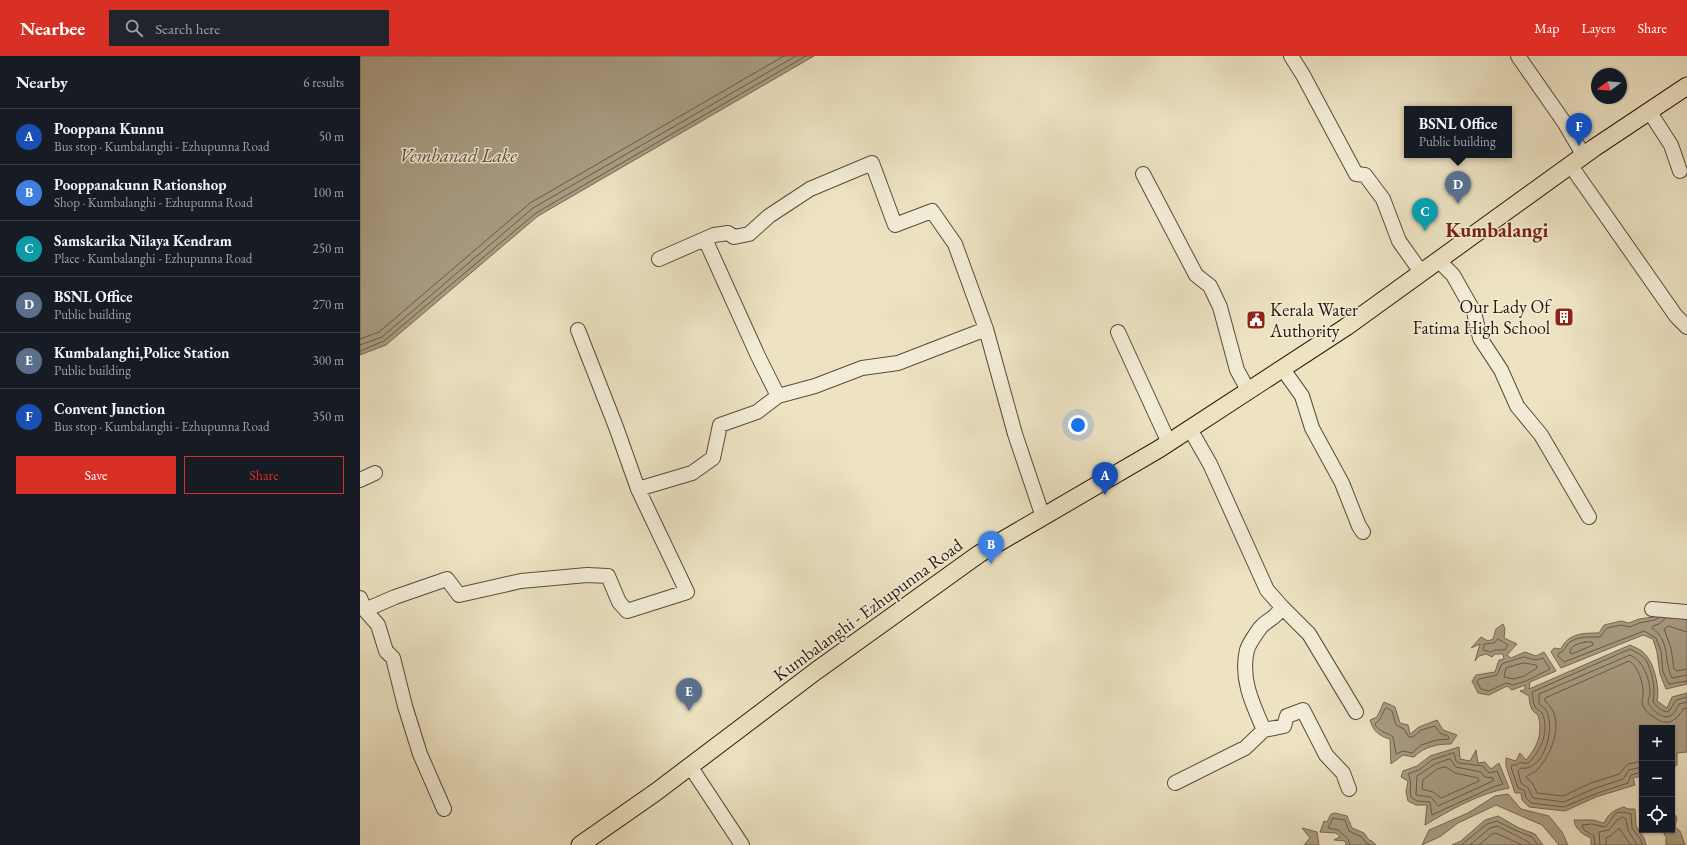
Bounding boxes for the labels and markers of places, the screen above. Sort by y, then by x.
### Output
pin: F [1566,113,1592,146]
pin: D [1445,171,1471,204]
pin: C [1412,198,1438,231]
place label: Our Lady Of Fatima High School [1413,295,1552,339]
place label: Kerala Water Authority [1269,298,1358,342]
building icon: Our Lady Of Fatima High School [1553,306,1575,328]
public building icon: Kerala Water Authority [1245,309,1267,331]
pin: A [1092,462,1118,495]
pin: B [978,531,1004,564]
pin: E [676,678,702,711]

